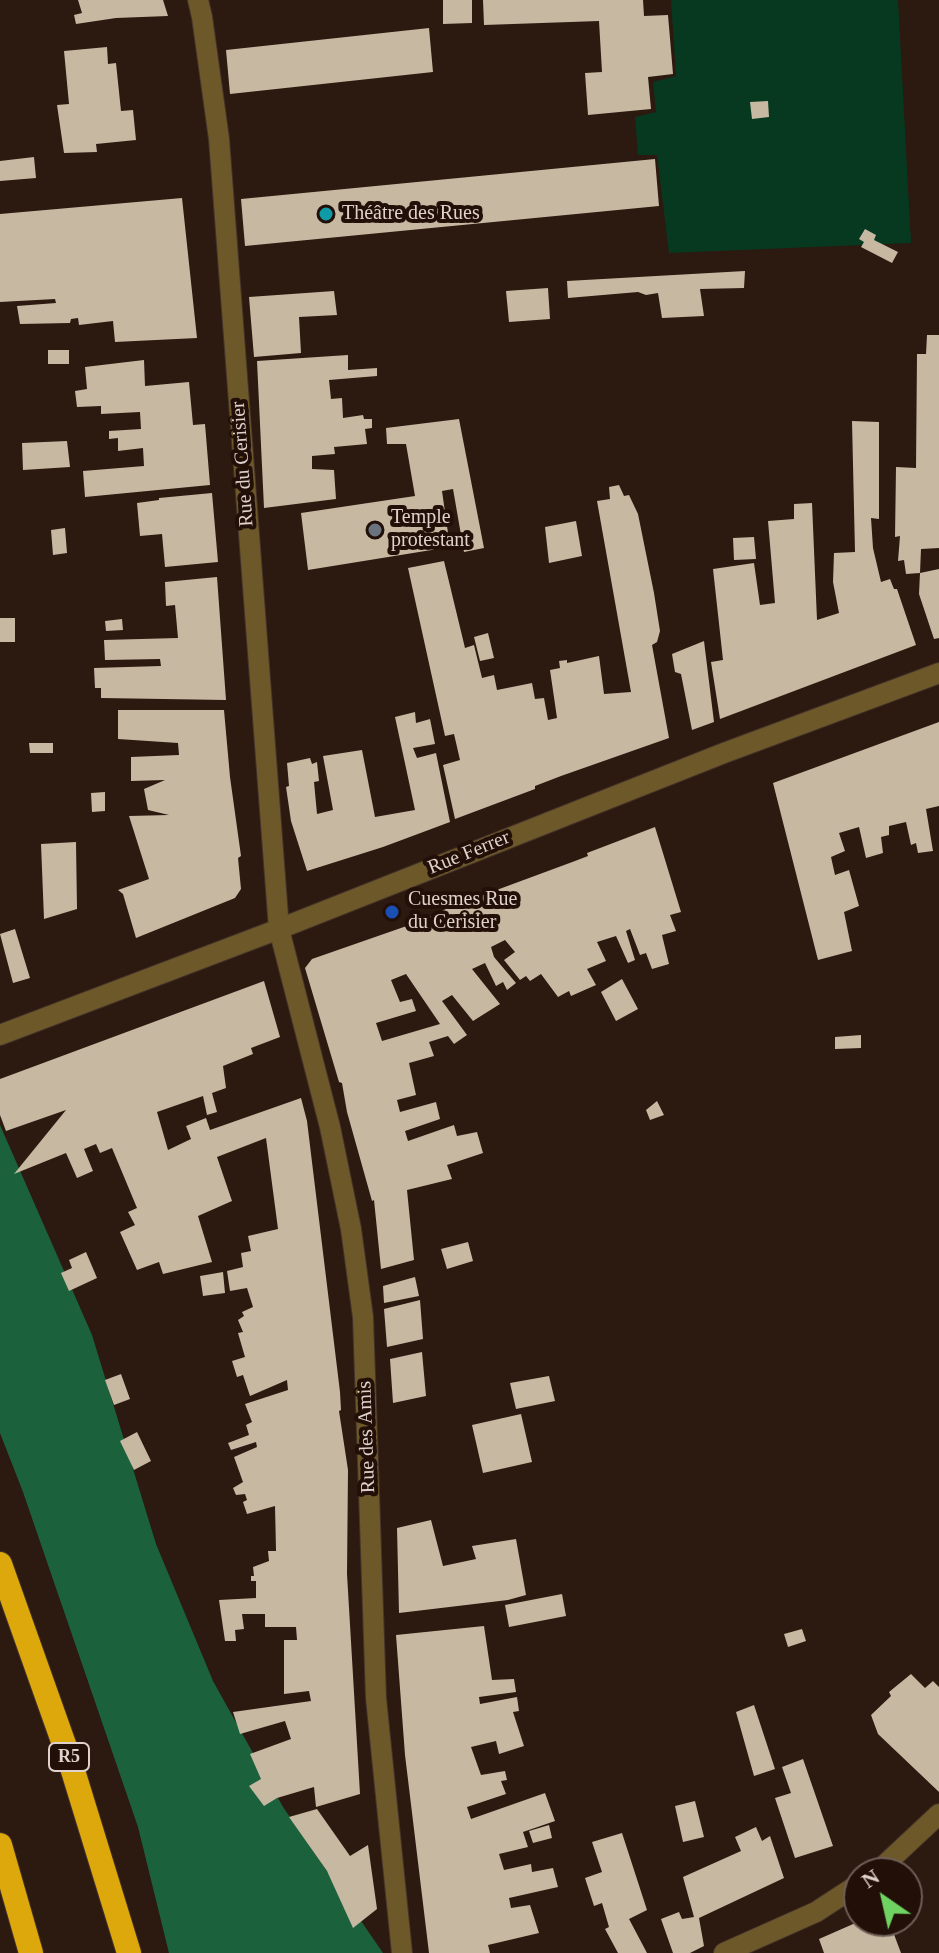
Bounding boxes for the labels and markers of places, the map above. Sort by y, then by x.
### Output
place label: Théâtre des Rues [342,202,480,226]
marker: Théâtre des Rues [317,205,335,223]
place label: Temple protestant [391,506,470,553]
marker: Temple protestant [366,521,384,539]
place label: Cuesmes Rue du Cerisier [408,888,517,935]
marker: Cuesmes Rue du Cerisier [383,903,401,921]

